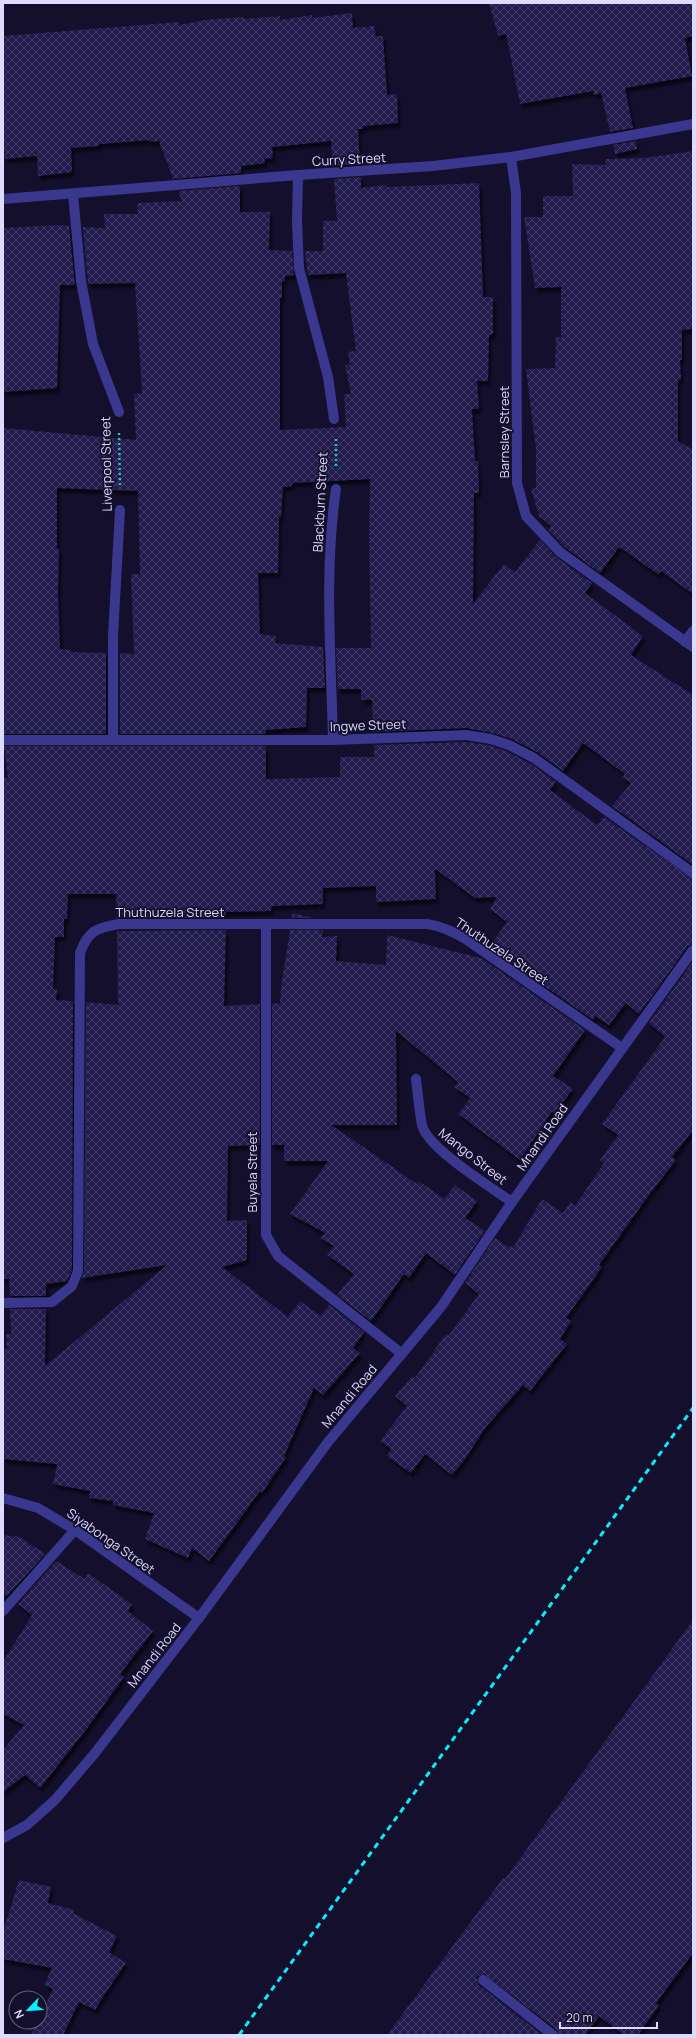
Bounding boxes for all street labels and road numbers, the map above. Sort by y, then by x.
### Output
street label: Curry Street [312,148,386,170]
street label: Barnsley Street [495,386,513,478]
street label: Liverpool Street [96,416,116,512]
street label: Blackburn Street [308,451,332,553]
street label: Ingwe Street [329,715,407,735]
street label: Thuthuzela Street [116,903,224,921]
street label: Thuthuzela Street [452,913,552,989]
street label: Mnandi Road [512,1100,572,1174]
street label: Mango Street [435,1124,511,1188]
street label: Buyela Street [243,1132,261,1212]
street label: Mnandi Road [317,1360,381,1432]
street label: Siyabonga Street [63,1504,159,1578]
street label: Mnandi Road [123,1619,185,1691]

